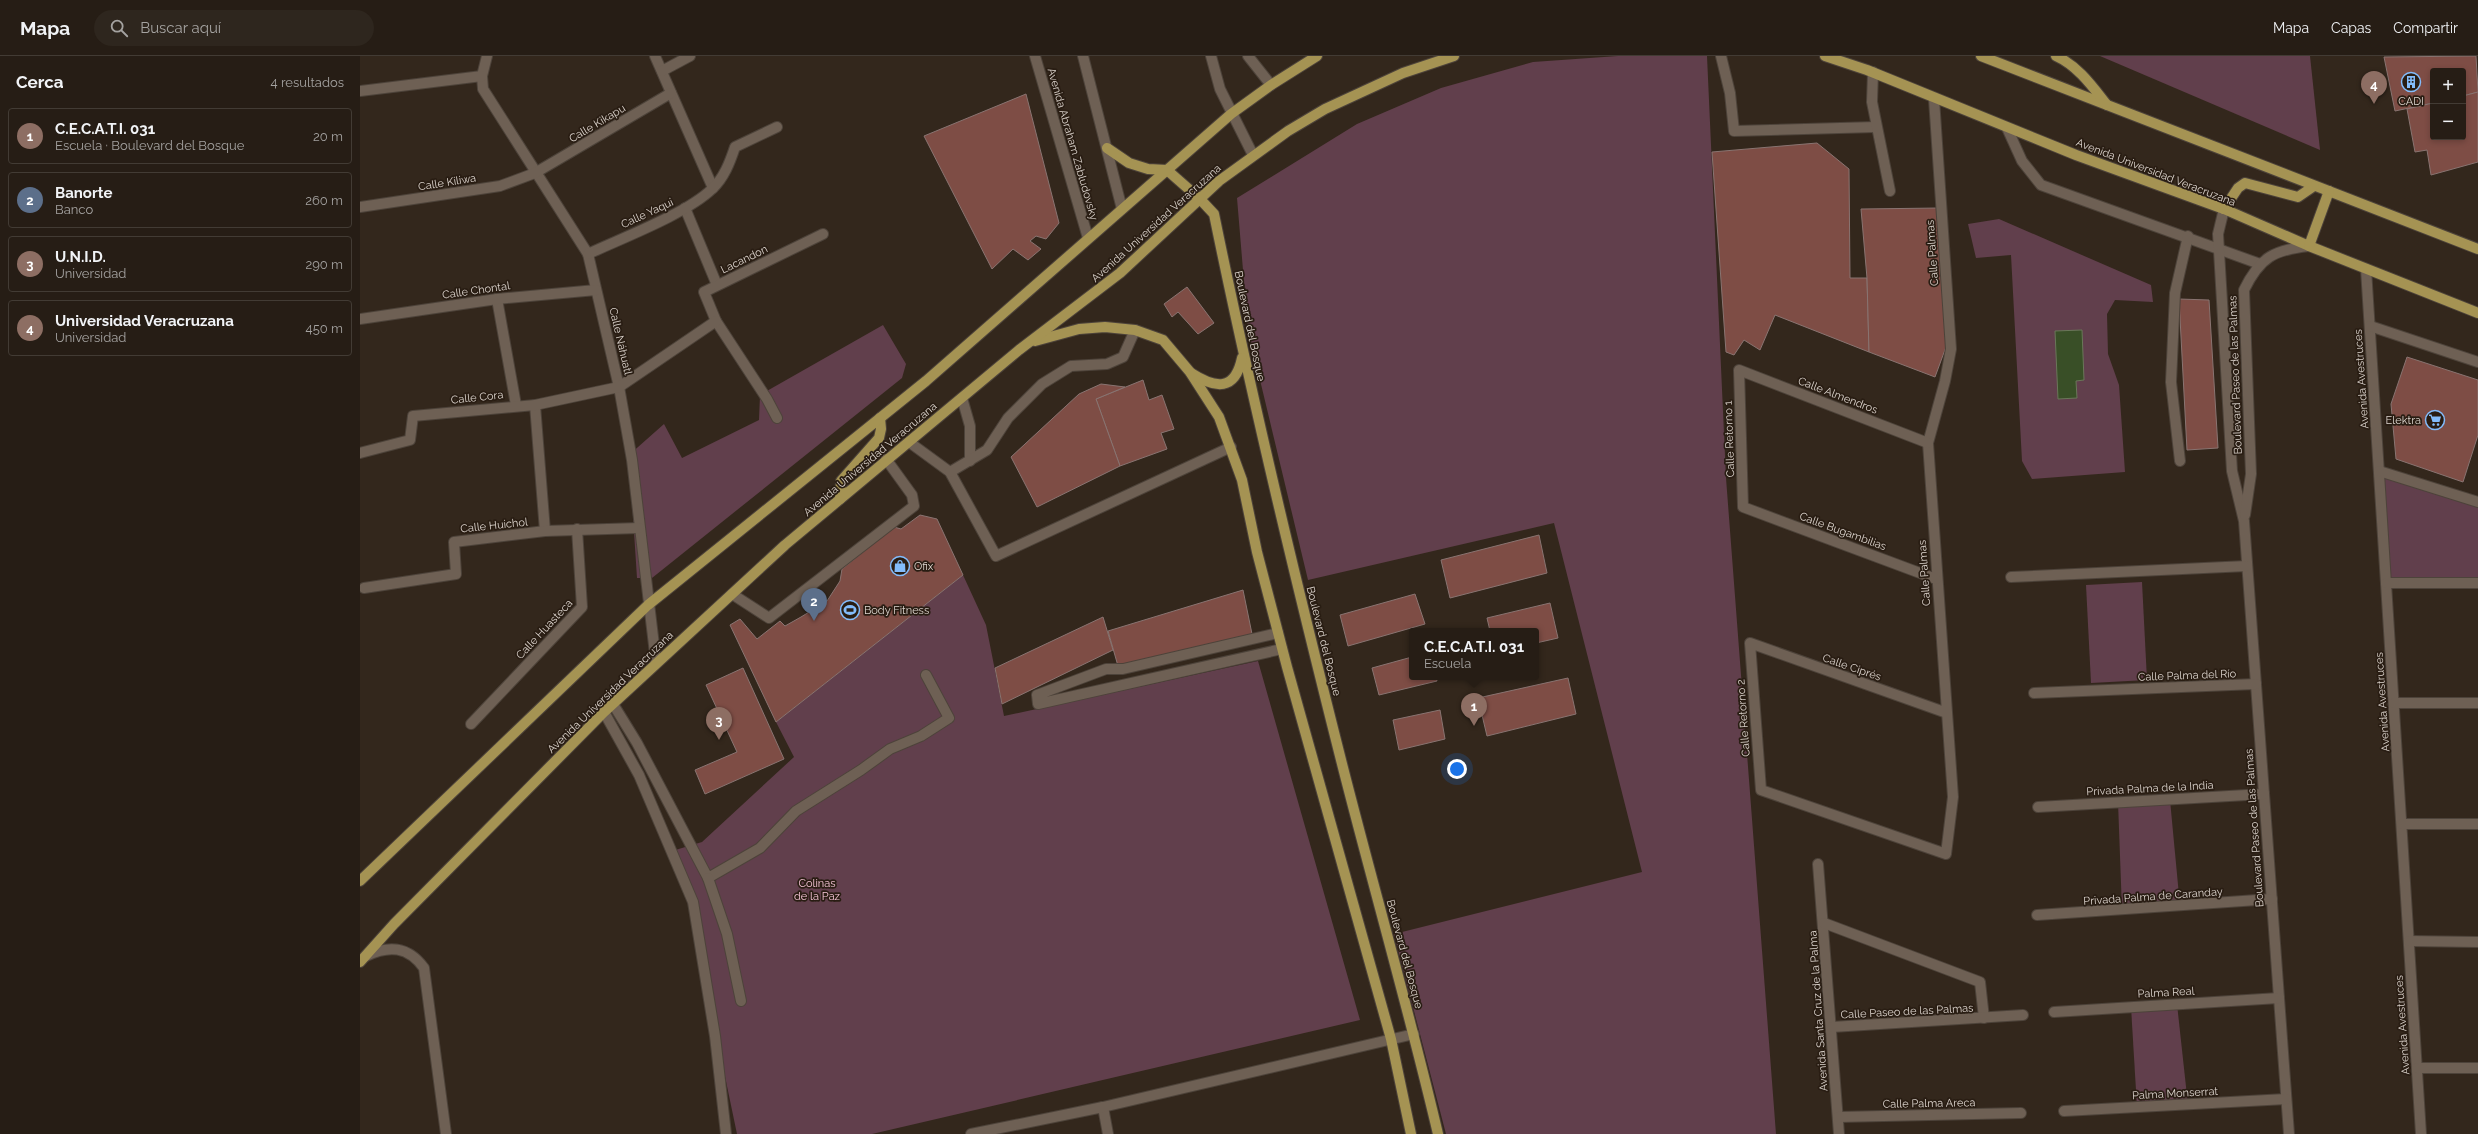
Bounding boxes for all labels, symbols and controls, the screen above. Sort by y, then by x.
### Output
search box [94,10,374,46]
text: Mapa [20,17,70,39]
icon: search [108,17,130,39]
text: Buscar aquí [140,19,221,37]
text: Mapa [2273,20,2309,36]
text: Capas [2331,20,2371,36]
text: Compartir [2393,20,2458,36]
street label: Avenida Abraham Zabludovsky [1045,66,1101,222]
map controls [2430,68,2466,140]
button: + [2430,68,2466,104]
pin: 4 [2361,71,2387,104]
building icon: CADI [2400,71,2422,93]
text: Cerca [16,72,64,92]
text: 4 resultados [271,75,344,90]
place label: CADI [2398,95,2424,108]
street label: Calle Kikapu [567,102,628,145]
button: − [2430,104,2466,140]
text: C.E.C.A.T.I. 031 [55,120,155,138]
text: 1 [27,129,33,144]
text: 20 m [313,129,343,144]
street label: Avenida Universidad Veracruzana [2074,136,2237,209]
text: Escuela · Boulevard del Bosque [55,138,244,153]
street label: Avenida Universidad Veracruzana [1089,162,1224,285]
street label: Calle Kiliwa [417,172,477,193]
text: Banorte [55,184,112,202]
text: 2 [26,193,34,208]
text: 260 m [305,193,343,208]
street label: Calle Yaqui [619,196,675,231]
text: Banco [55,202,93,217]
street label: Calle Palmas [1924,220,1941,286]
street label: Lacandon [719,243,770,276]
text: U.N.I.D. [55,248,106,266]
text: 3 [26,257,34,272]
text: 290 m [305,257,343,272]
text: Universidad [55,266,126,281]
street label: Boulevard del Bosque [1231,270,1268,383]
street label: Calle Chontal [441,279,511,302]
street label: Boulevard Paseo de las Palmas [2226,295,2245,455]
street label: Calle Náhuatl [606,306,635,376]
text: Universidad Veracruzana [55,312,234,330]
text: 4 [26,321,34,336]
text: 450 m [306,321,343,336]
street label: Avenida Avestruces [2352,329,2371,429]
text: Universidad [55,330,126,345]
street label: Calle Almendros [1796,374,1879,417]
street label: Calle Cora [450,388,504,407]
street label: Avenida Universidad Veracruzana [801,400,940,519]
street label: Calle Retorno 1 [1722,400,1737,478]
supermarket icon: Elektra [2424,409,2446,431]
place label: Elektra [2386,414,2421,427]
street label: Calle Bugambilias [1798,510,1888,553]
street label: Calle Huichol [460,515,528,536]
street label: Calle Palmas [1916,540,1933,606]
shop icon: Ofix [889,555,911,577]
place label: Ofix [914,560,934,573]
street label: Boulevard del Bosque [1304,585,1344,698]
pin: 2 [801,588,827,621]
street label: Calle Huasteca [513,597,575,662]
sports icon: Body Fitness [839,599,861,621]
place label: Body Fitness [864,604,929,617]
popup [1409,628,1539,680]
street label: Avenida Universidad Veracruzana [545,629,676,756]
text: C.E.C.A.T.I. 031 [1424,638,1524,656]
street label: Calle Ciprés [1821,651,1883,684]
street label: Avenida Avestruces [2373,652,2392,752]
text: Escuela [1424,656,1471,671]
street label: Calle Palma del Río [2138,667,2237,684]
street label: Calle Retorno 2 [1734,678,1753,757]
pin: 1 [1461,693,1487,726]
pin: 3 [706,707,732,740]
street label: Boulevard Paseo de las Palmas [2242,748,2267,908]
your location [1447,759,1467,779]
street label: Privada Palma de la India [2086,779,2214,798]
park label: Colinas de la Paz [794,877,841,903]
street label: Privada Palma de Caranday [2083,885,2223,908]
street label: Boulevard del Bosque [1384,898,1425,1011]
street label: Avenida Santa Cruz de la Palma [1806,930,1831,1092]
street label: Avenida Avestruces [2393,975,2412,1075]
street label: Palma Real [2137,985,2195,1000]
street label: Calle Paseo de las Palmas [1840,1002,1974,1021]
street label: Palma Monserrat [2132,1085,2219,1102]
street label: Calle Palma Areca [1883,1096,1975,1111]

